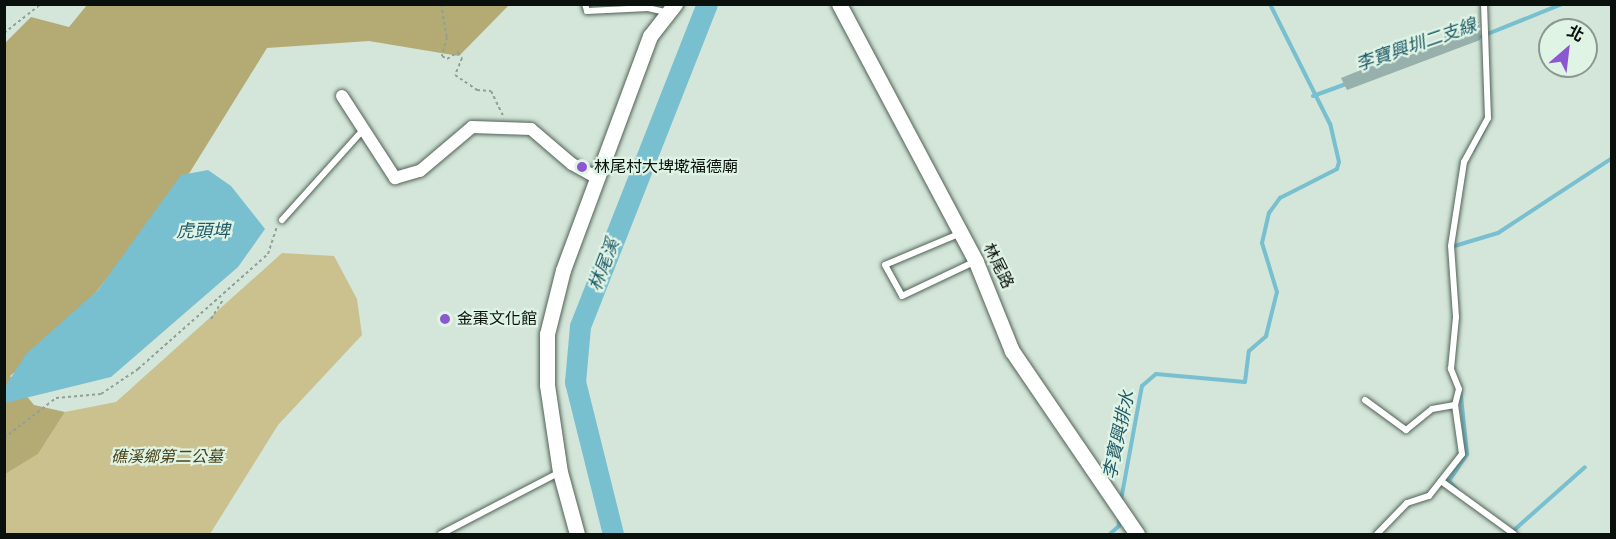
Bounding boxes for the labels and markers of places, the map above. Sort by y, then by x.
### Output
place label: 林尾村大埤墘福德廟 [594,157,738,177]
marker: 林尾村大埤墘福德廟 [575,160,589,174]
place label: 金棗文化館 [457,309,537,329]
marker: 金棗文化館 [438,312,452,326]

